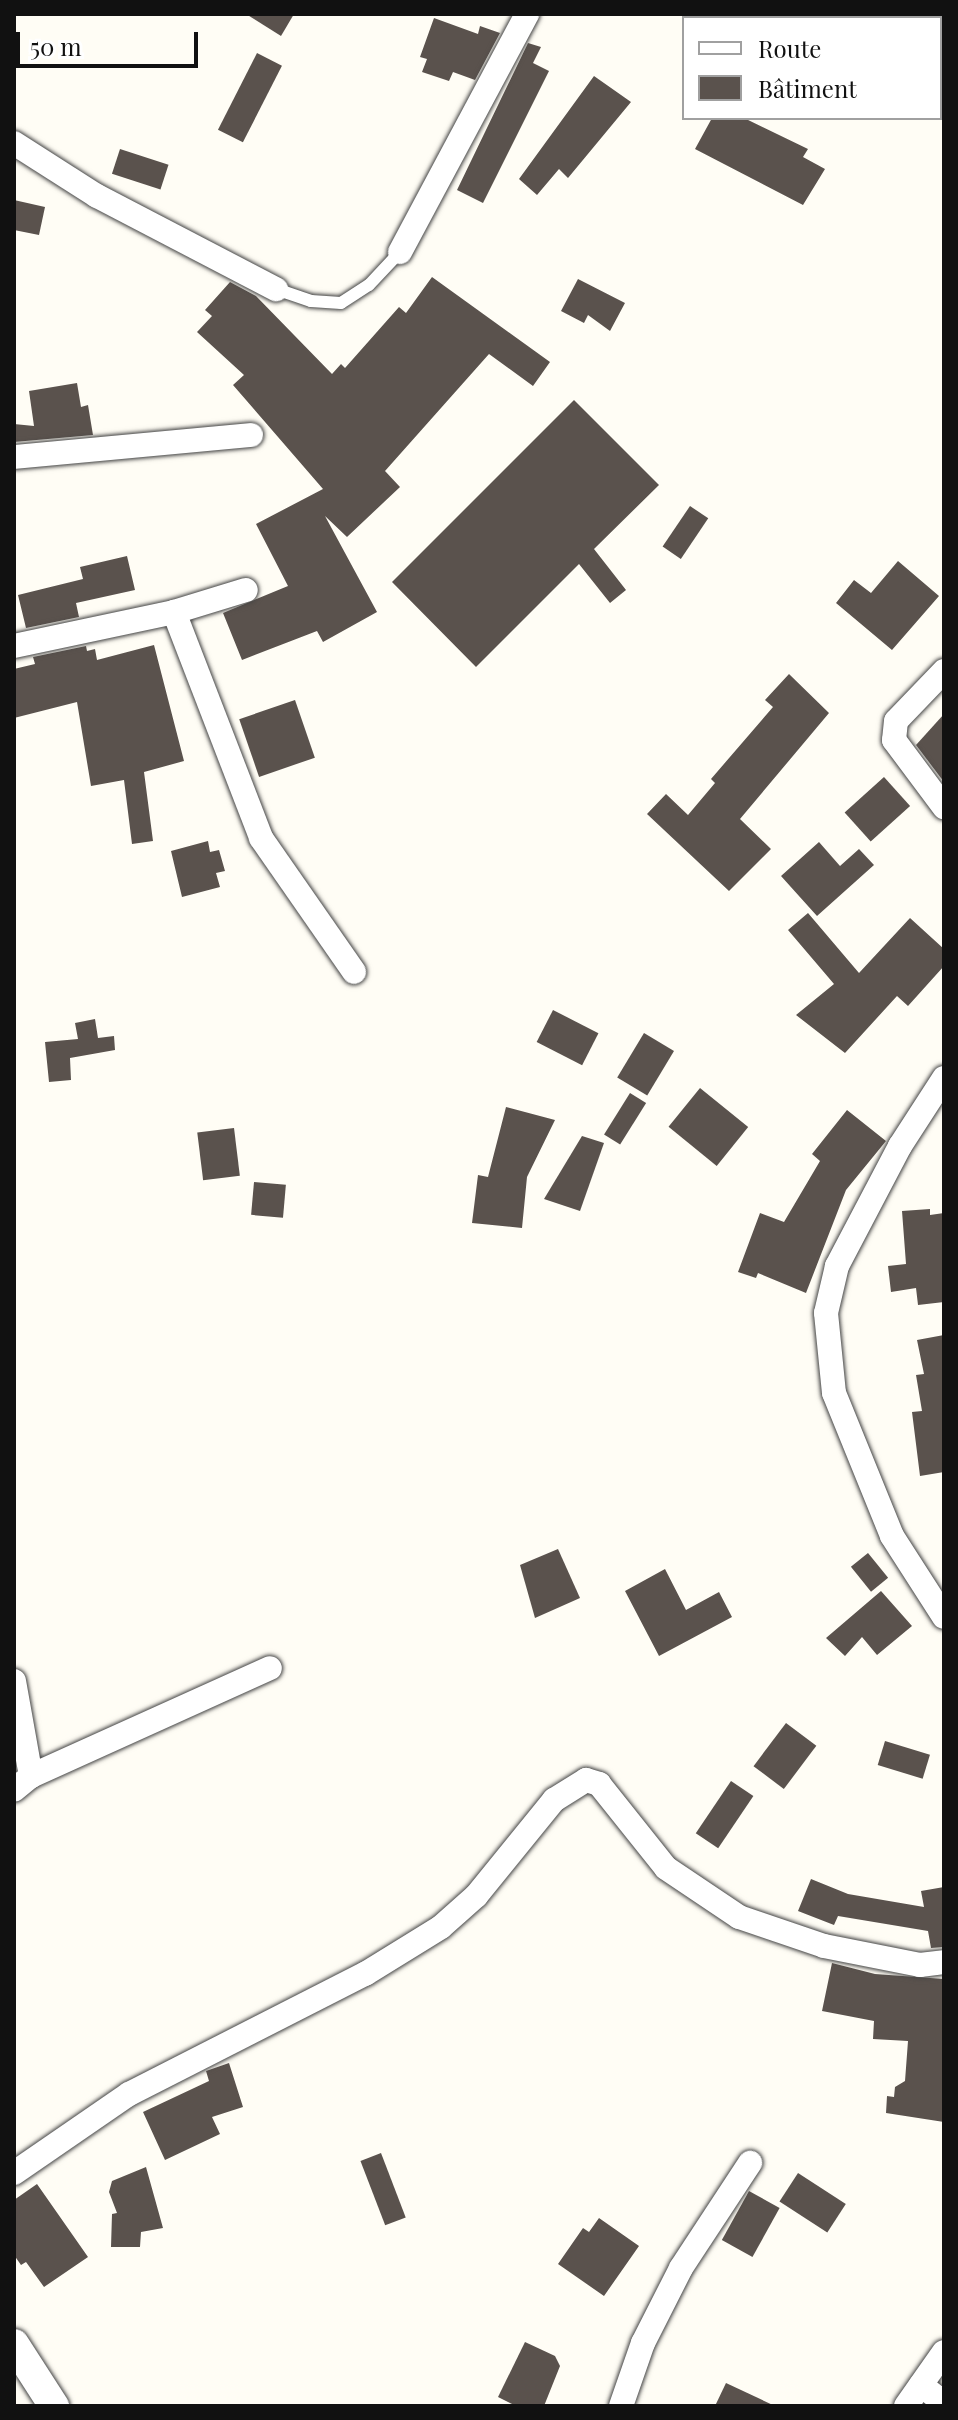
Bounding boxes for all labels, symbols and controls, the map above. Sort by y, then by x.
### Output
scale bar [20,16,202,66]
legend [682,16,942,120]
text: 50 m [30,30,82,62]
text: Route [758,32,821,64]
text: Bâtiment [758,72,857,104]

